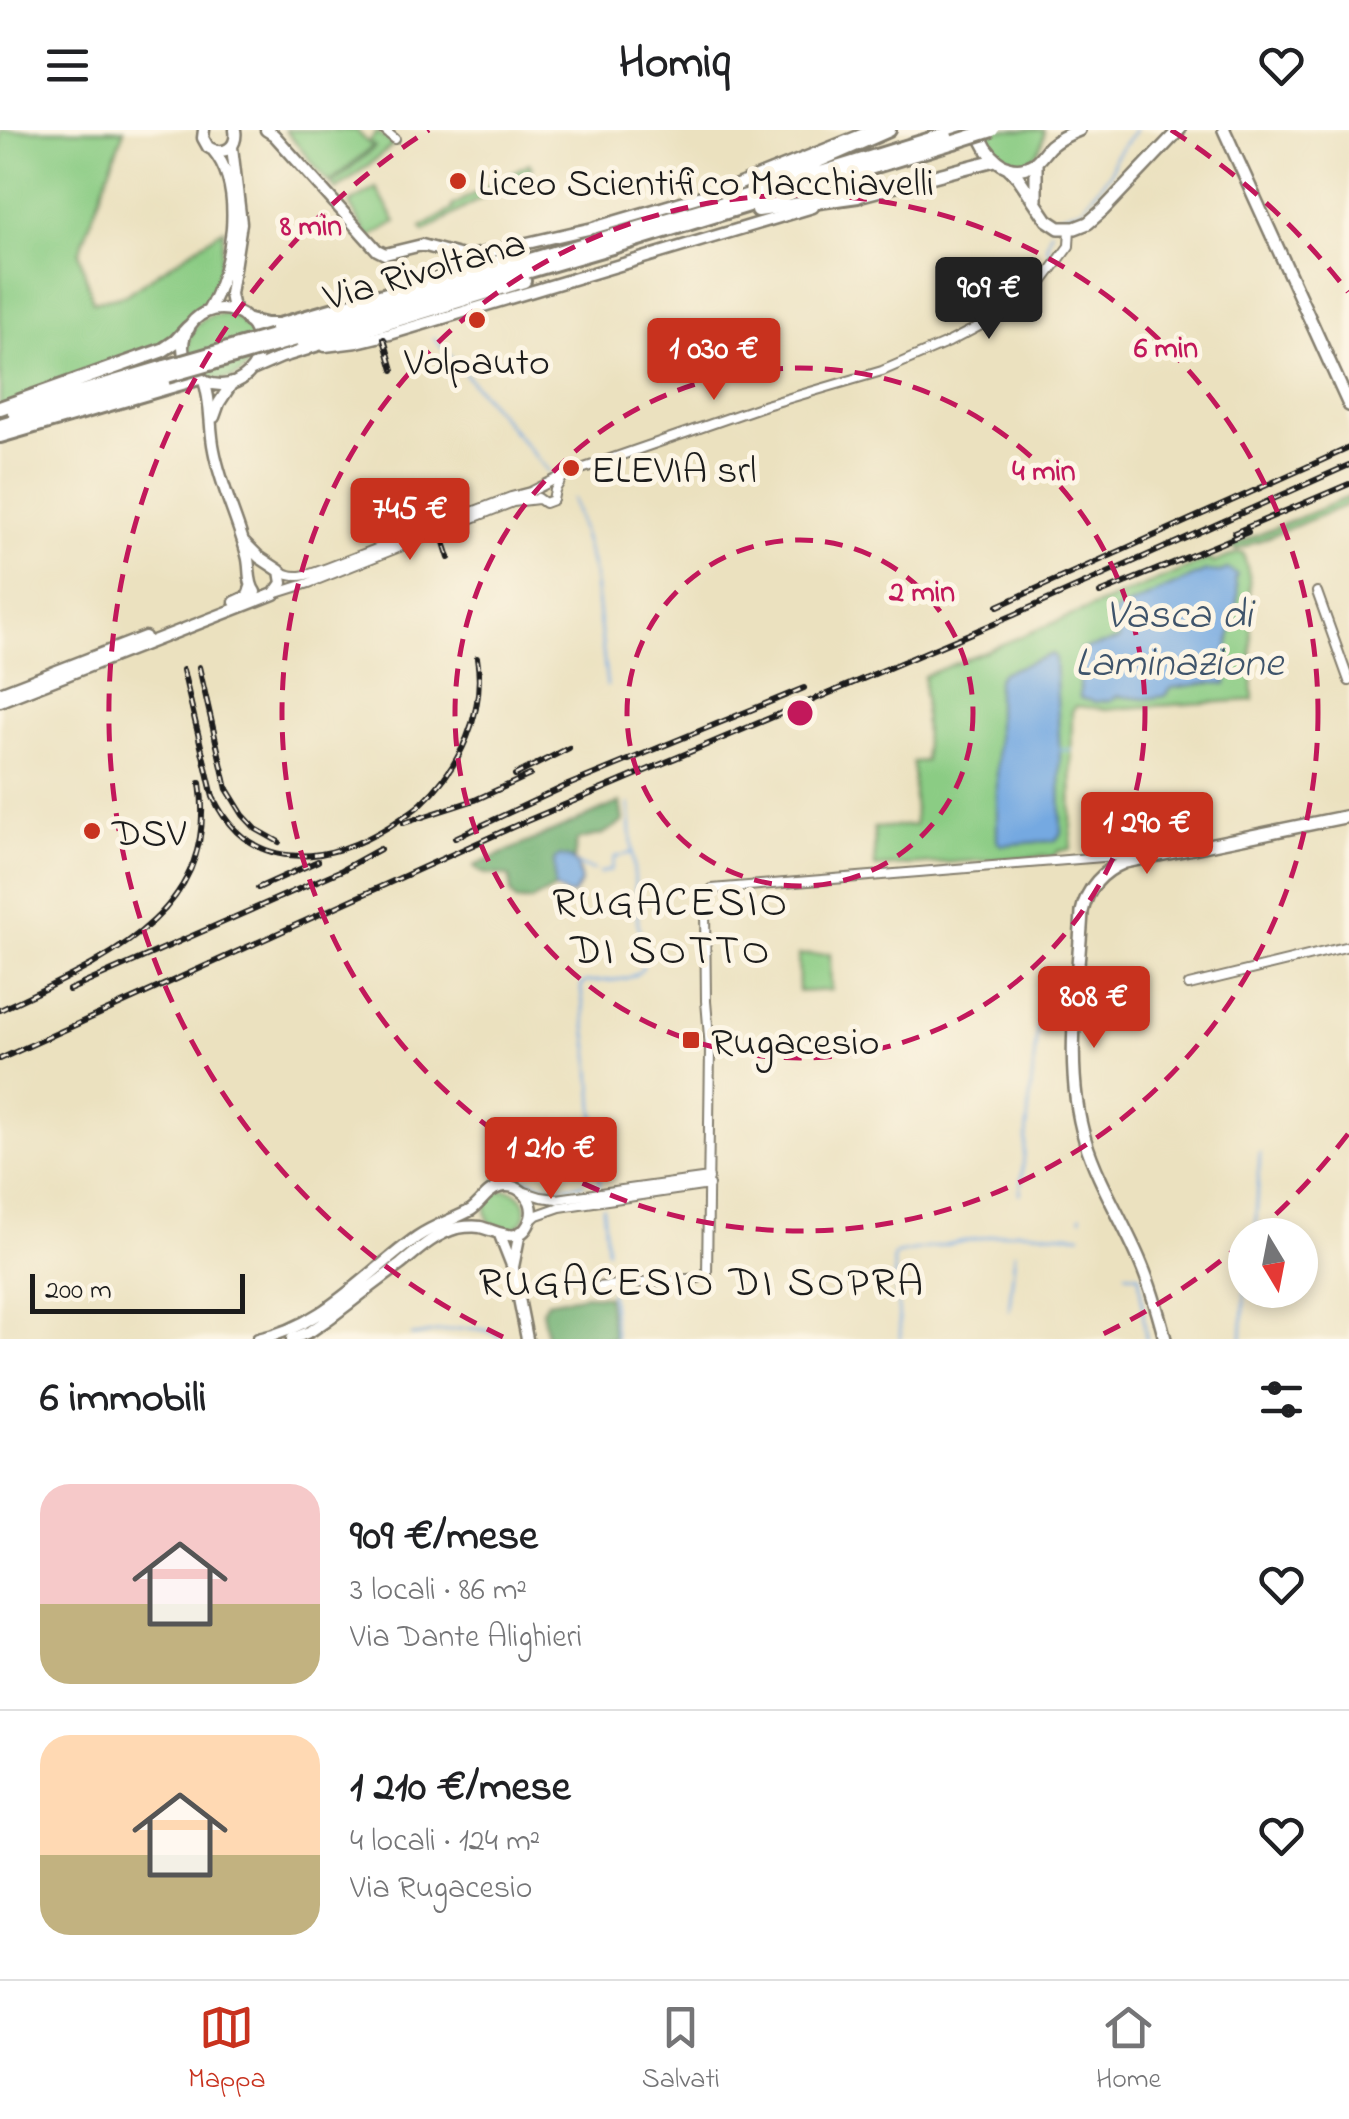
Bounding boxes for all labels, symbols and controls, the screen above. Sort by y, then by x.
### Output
text: Homiq [619,32,730,98]
icon: menu [40,38,95,93]
icon: heart [1254,38,1309,93]
place label: Liceo Scientifico Macchiavelli [478,156,934,215]
marker: Liceo Scientifico Macchiavelli [447,170,469,192]
text: 8 min [280,206,342,250]
street label: Via Rivoltana [317,215,533,329]
pin: 909 € [919,257,1059,342]
text: 909 € [957,266,1021,313]
marker: Volpauto [466,309,488,331]
pin: 1 030 € [622,318,806,403]
text: 1 030 € [669,327,759,374]
text: 6 min [1134,328,1198,372]
place label: Volpauto [403,335,550,394]
place label: ELEVIA srl [591,443,757,502]
text: 4 min [1012,451,1076,495]
marker: ELEVIA srl [560,457,582,479]
pin: 745 € [340,478,480,563]
text: 745 € [373,487,447,534]
text: 2 min [888,572,955,616]
water label: Vasca di Laminazione [1075,586,1285,695]
centre of rings [782,695,818,731]
pin: 1 290 € [1055,792,1239,877]
text: 1 290 € [1103,801,1191,848]
place label: DSV [111,806,186,865]
marker: DSV [81,820,103,842]
district label: RUGACESIO DI SOTTO [552,874,790,983]
pin: 808 € [1024,966,1164,1051]
text: 808 € [1060,975,1128,1022]
place label: Rugacesio [711,1015,880,1074]
marker: Rugacesio [680,1029,702,1051]
pin: 1 210 € [459,1117,643,1202]
text: 1 210 € [507,1126,595,1173]
north arrow [1228,1218,1318,1308]
map controls [1228,1218,1318,1308]
district label: RUGACESIO DI SOPRA [478,1254,926,1315]
scale bar [30,1269,245,1314]
text: 200 m [45,1271,112,1312]
text: 6 immobili [40,1369,207,1430]
icon: filters [1254,1372,1309,1427]
text: 909 €/mese [350,1507,538,1568]
icon: home [120,1524,240,1644]
icon: heart [1254,1557,1309,1612]
text: 3 locali · 86 m² [350,1568,527,1615]
text: Via Dante Alighieri [350,1615,582,1662]
text: 1 210 €/mese [350,1758,571,1819]
icon: home [120,1775,240,1895]
icon: heart [1254,1808,1309,1863]
text: 4 locali · 124 m² [350,1819,540,1866]
text: Via Rugacesio [350,1866,533,1913]
tab: Mappa [188,2000,266,2101]
tab: Salvati [642,2000,720,2101]
tab: Home [1096,2000,1161,2101]

